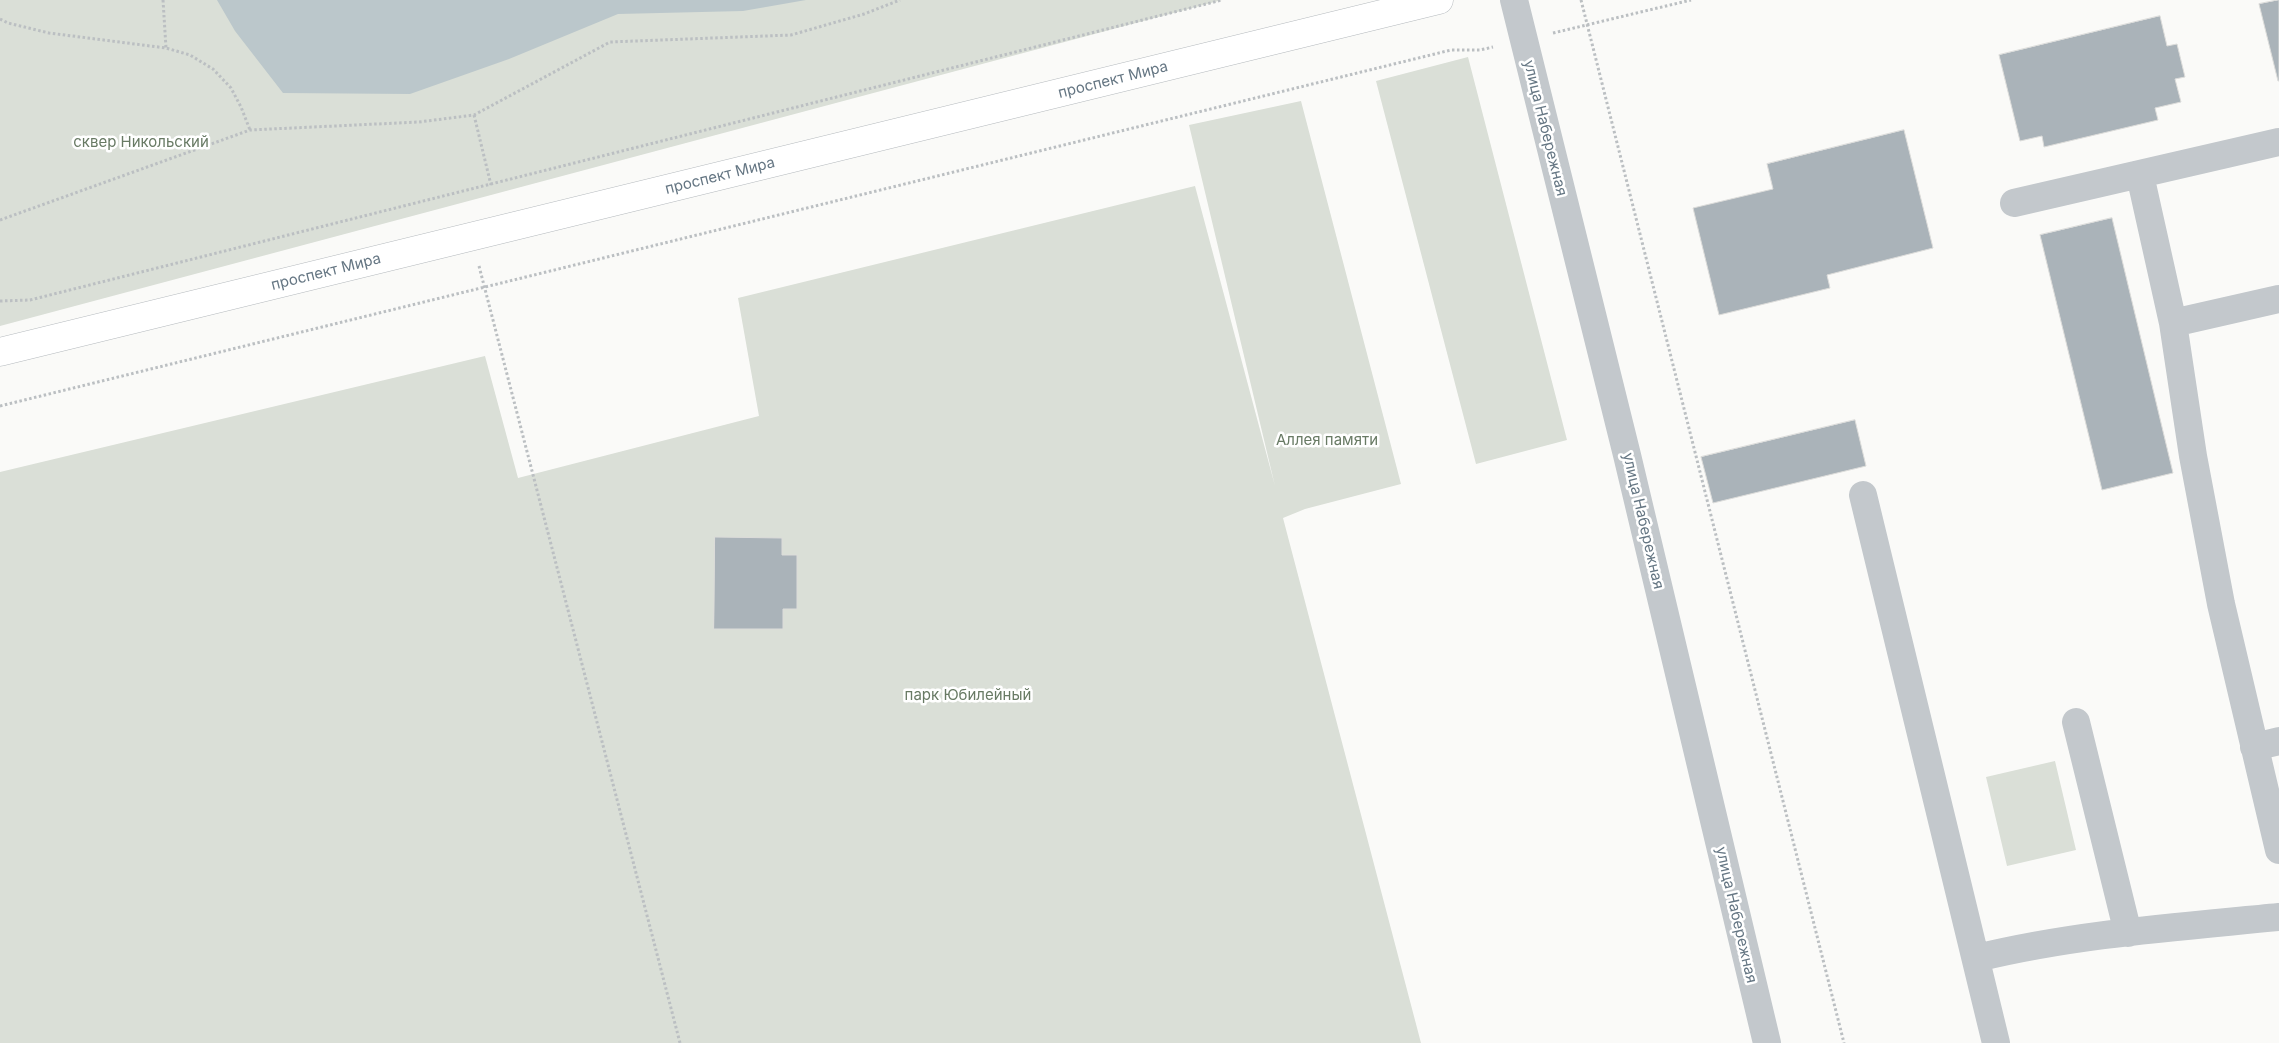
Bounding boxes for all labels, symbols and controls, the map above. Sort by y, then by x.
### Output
street label: проспект Мира [1056,58,1170,102]
street label: улица Набережная [1519,58,1571,198]
park label: сквер Никольский [73,133,209,151]
street label: проспект Мира [663,154,777,198]
street label: проспект Мира [269,250,383,294]
park label: Аллея памяти [1276,431,1378,449]
street label: улица Набережная [1619,451,1667,591]
park label: парк Юбилейный [905,686,1031,704]
street label: улица Набережная [1712,845,1760,985]

